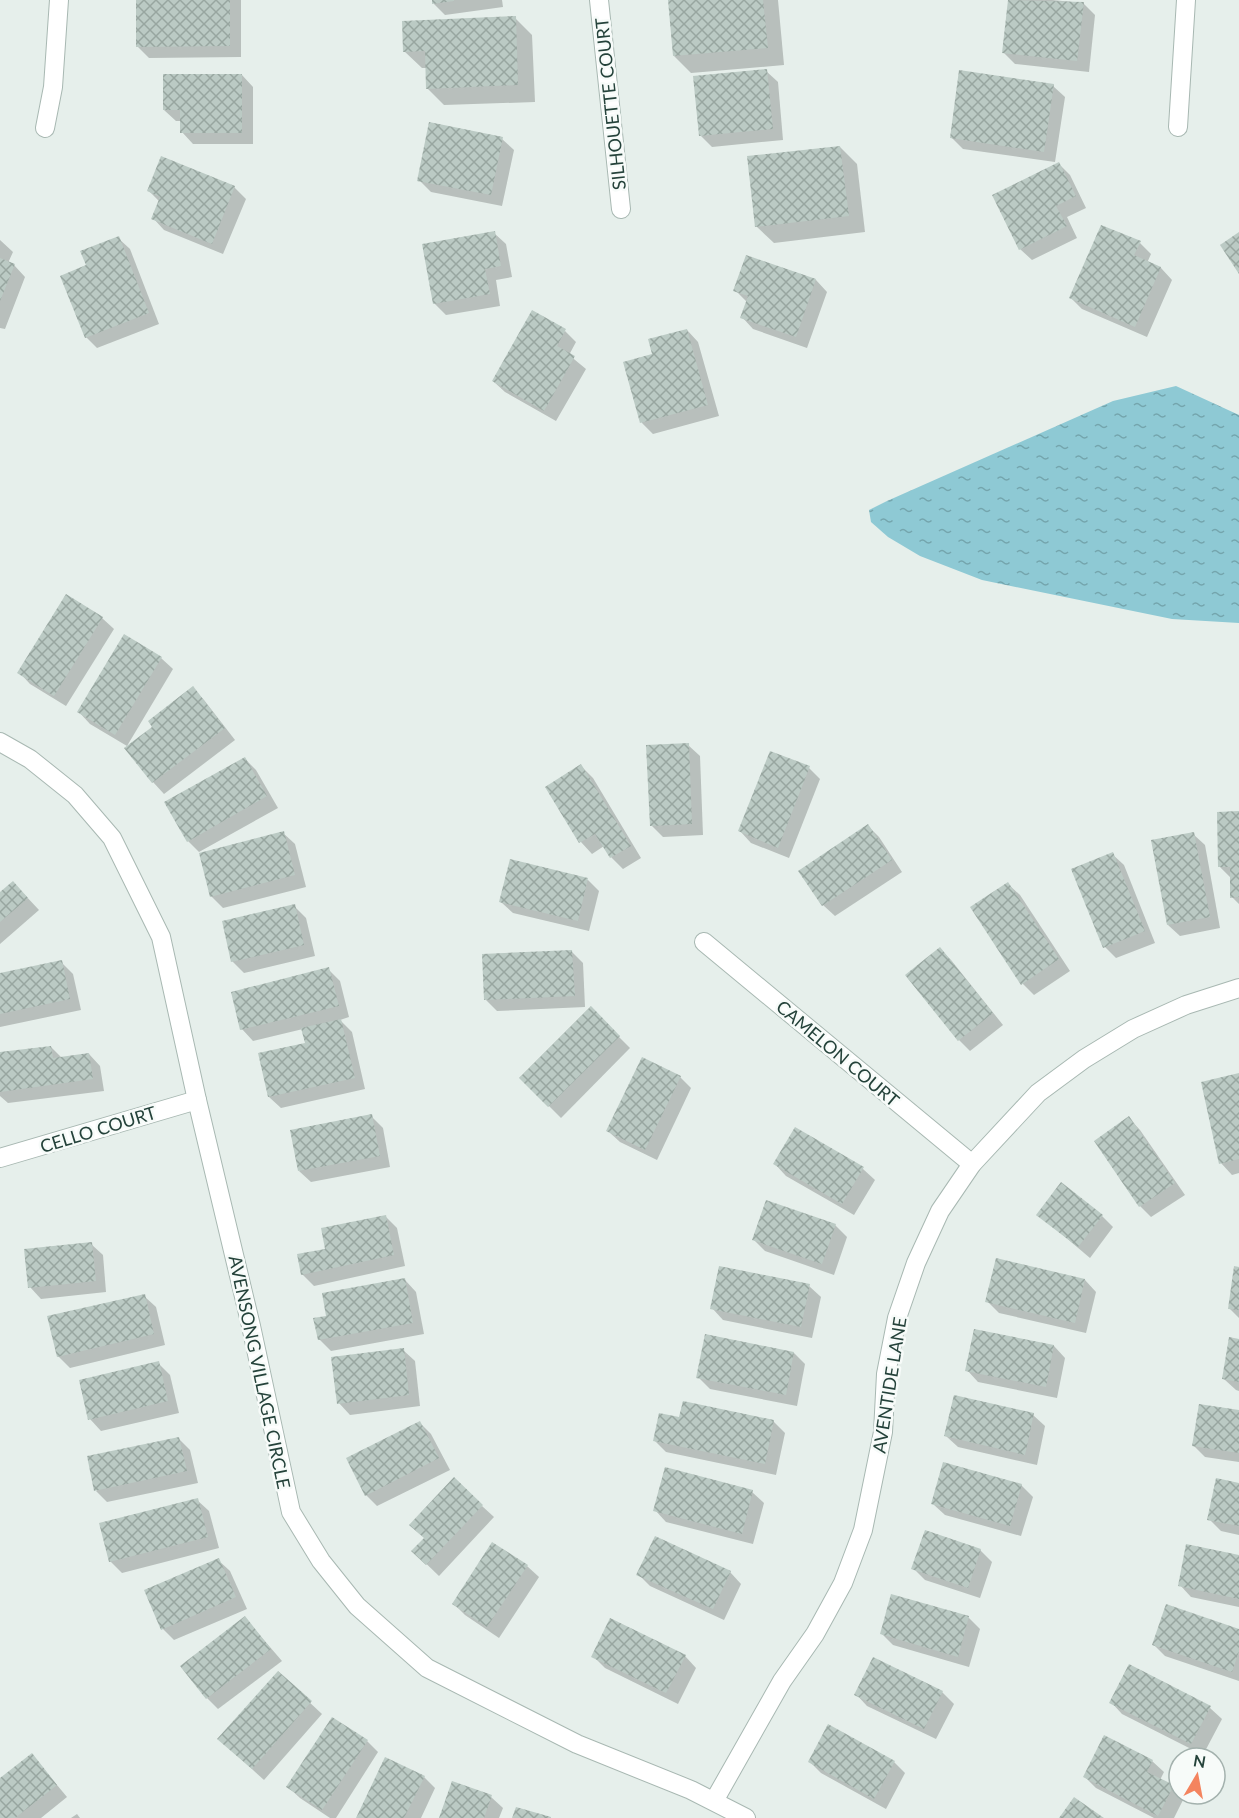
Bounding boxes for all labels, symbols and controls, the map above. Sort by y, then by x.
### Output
street label: SILHOUETTE COURT [590,16,630,191]
street label: CAMELON COURT [772,995,904,1111]
street label: CELLO COURT [37,1101,159,1157]
street label: AVENSONG VILLAGE CIRCLE [224,1253,296,1491]
street label: AVENTIDE LANE [867,1315,911,1455]
north arrow [1167,1746,1227,1806]
text: N [1192,1750,1207,1771]

